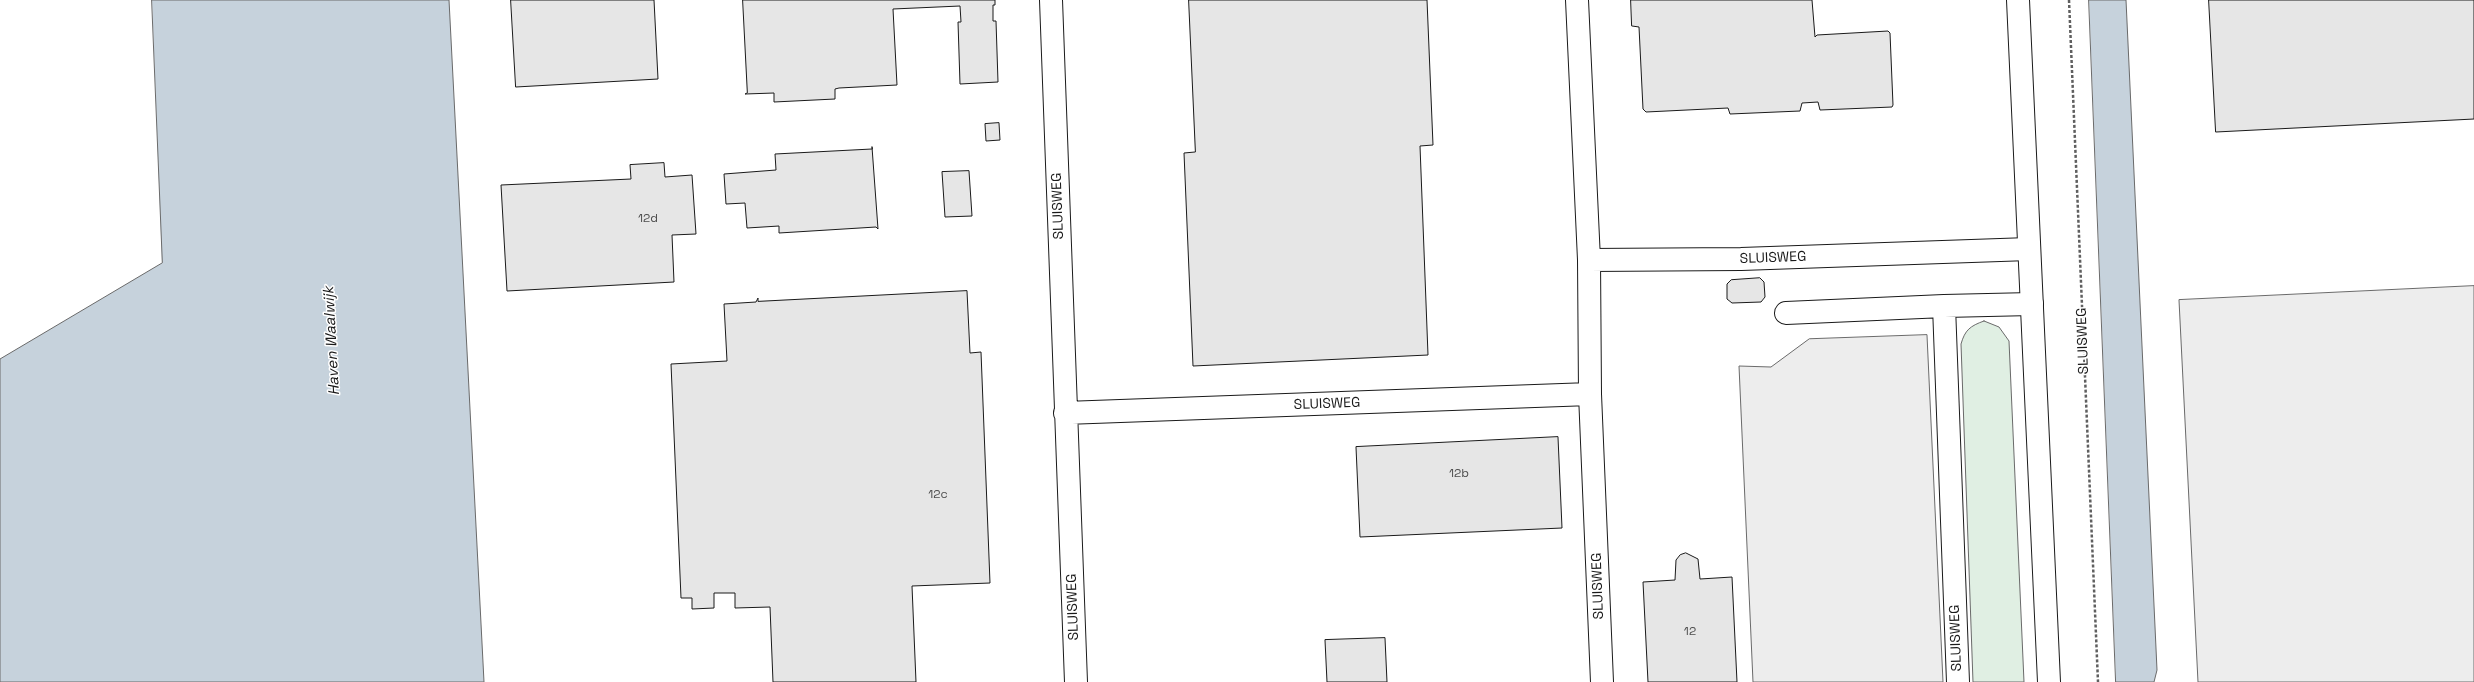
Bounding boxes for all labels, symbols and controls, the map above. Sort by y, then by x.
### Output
street label: SLUISWEG [1048,172,1068,240]
house number: 12d [638,212,658,226]
street label: SLUISWEG [1739,248,1807,268]
water label: Haven Waalwijk [320,286,344,396]
street label: SLUISWEG [2073,307,2093,375]
street label: SLUISWEG [1293,394,1361,414]
house number: 12b [1449,467,1469,481]
house number: 12c [928,488,948,502]
street label: SLUISWEG [1588,552,1608,620]
street label: SLUISWEG [1063,573,1083,641]
street label: SLUISWEG [1946,604,1966,672]
house number: 12 [1684,625,1696,639]

